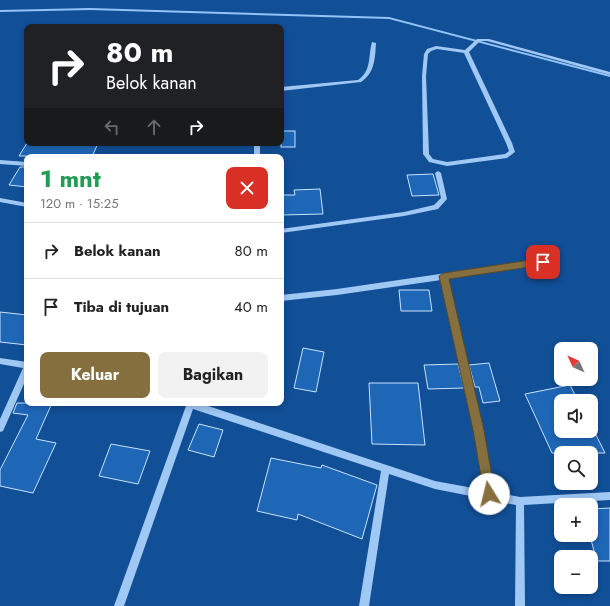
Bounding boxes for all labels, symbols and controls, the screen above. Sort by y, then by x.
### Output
text: 80 m [106,32,173,73]
icon: right [40,40,92,92]
text: Belok kanan [106,70,197,96]
icon: left [101,116,123,138]
icon: ahead [143,116,165,138]
icon: right [185,116,207,138]
text: 1 mnt [40,161,101,196]
button: close [226,167,268,209]
text: 120 m · 15:25 [40,194,119,213]
icon: right [40,240,62,262]
text: Belok kanan [74,240,161,262]
text: 80 m [235,240,268,262]
pin [526,245,560,279]
icon: arrive [532,251,554,273]
icon: arrive [40,296,62,318]
text: Tiba di tujuan [74,296,169,318]
text: 40 m [234,296,268,318]
north arrow [554,342,598,386]
map controls [554,342,598,594]
button: Keluar [40,352,150,398]
button: Bagikan [158,352,268,398]
button: sound [554,394,598,438]
button: search [554,446,598,490]
position arrow [468,473,510,515]
button: + [554,498,598,542]
button: − [554,550,598,594]

